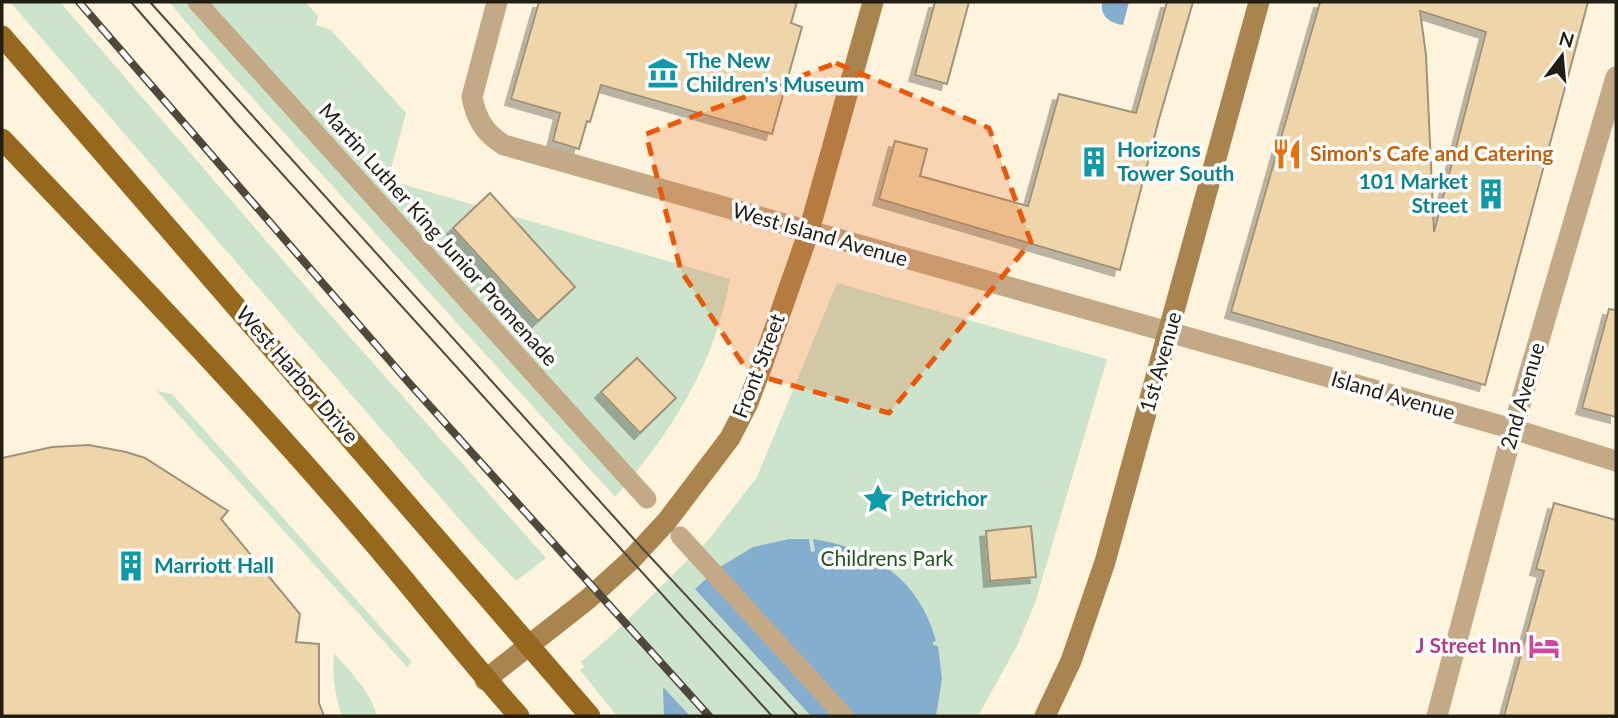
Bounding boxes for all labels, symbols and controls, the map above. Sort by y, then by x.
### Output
north arrow [1527,21,1597,91]
text: N [1557,26,1577,52]
place label: The New Children's Museum [686,47,864,96]
museum icon: The New Children's Museum [646,56,680,90]
street label: Martin Luther King Junior Promenade [314,97,564,371]
place label: Horizons Tower South [1117,136,1234,185]
restaurant icon: Simon's Cafe and Catering [1270,137,1304,171]
place label: Simon's Cafe and Catering [1310,140,1553,165]
building icon: Horizons Tower South [1077,145,1111,179]
place label: 101 Market Street [1359,168,1468,217]
building icon: 101 Market Street [1474,177,1508,211]
street label: West Island Avenue [730,197,911,271]
street label: West Harbor Drive [232,300,365,448]
street label: Front Street [726,309,789,421]
street label: 1st Avenue [1133,309,1186,415]
street label: 2nd Avenue [1494,339,1549,452]
street label: Island Avenue [1329,365,1458,424]
place icon: Petrichor [861,482,895,516]
place label: Petrichor [901,485,988,510]
park label: Childrens Park [820,545,954,570]
building icon: Marriott Hall [114,549,148,583]
place label: Marriott Hall [154,552,274,577]
hotel icon: J Street Inn [1527,629,1561,663]
place label: J Street Inn [1415,632,1521,657]

